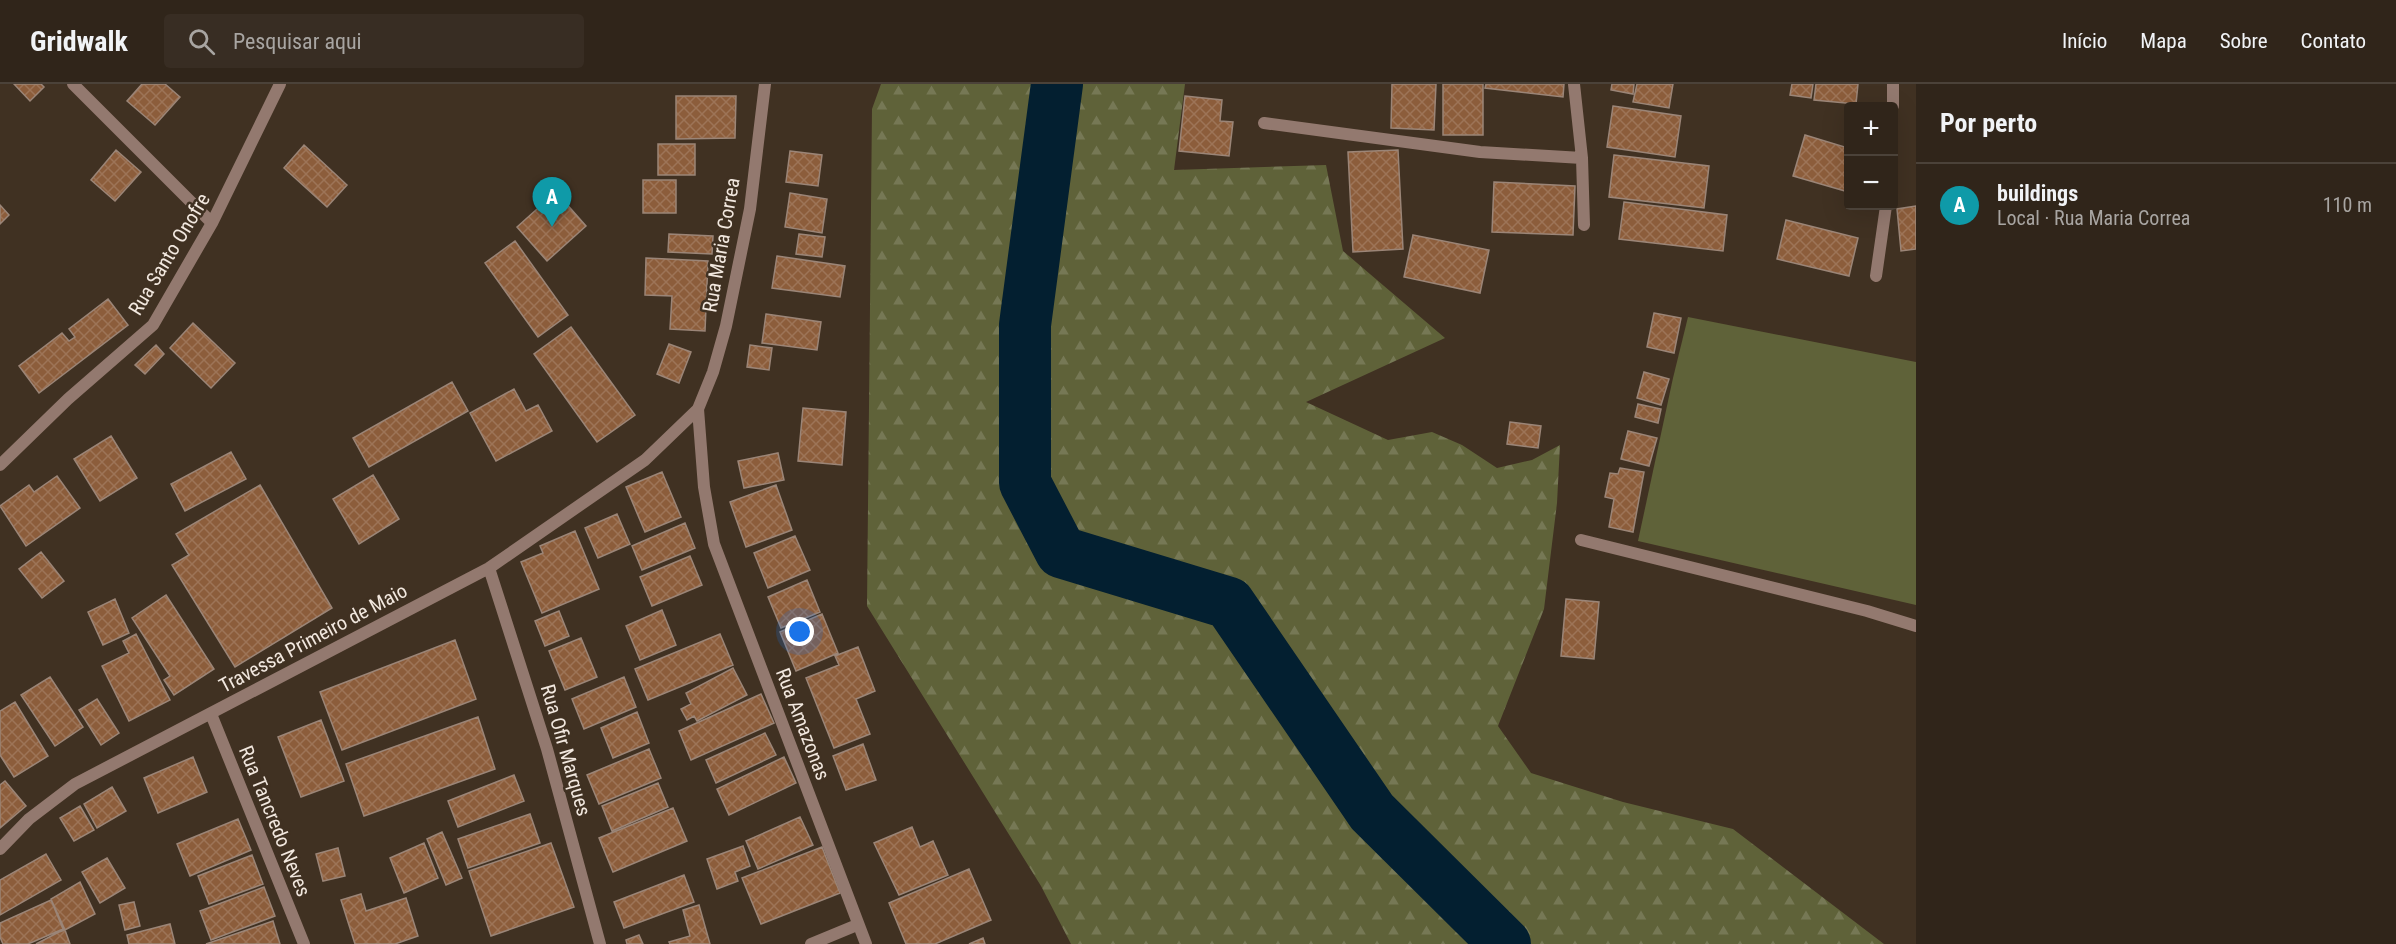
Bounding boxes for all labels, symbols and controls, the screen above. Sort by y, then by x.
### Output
search box [164,14,584,68]
text: Gridwalk [30,25,128,58]
icon: search [185,25,218,58]
text: Pesquisar aqui [233,29,362,54]
text: Início [2062,29,2107,53]
text: Mapa [2140,29,2187,53]
text: Sobre [2220,29,2268,53]
text: Contato [2301,29,2366,53]
map controls [1844,102,1898,210]
button: + [1844,102,1898,156]
text: Por perto [1940,108,2037,138]
button: − [1844,156,1898,210]
street label: Rua Maria Correa [697,176,745,314]
pin: A [532,178,572,227]
text: buildings [1997,181,2078,206]
street label: Rua Santo Onofre [123,189,215,319]
text: A [1954,193,1965,217]
text: 110 m [2323,193,2372,217]
text: Local · Rua Maria Correa [1997,206,2190,230]
street label: Travessa Primeiro de Maio [215,578,411,698]
your location [785,617,814,646]
street label: Rua Amazonas [771,665,835,783]
street label: Rua Ofir Marques [536,681,596,819]
street label: Rua Tancredo Neves [234,742,316,900]

